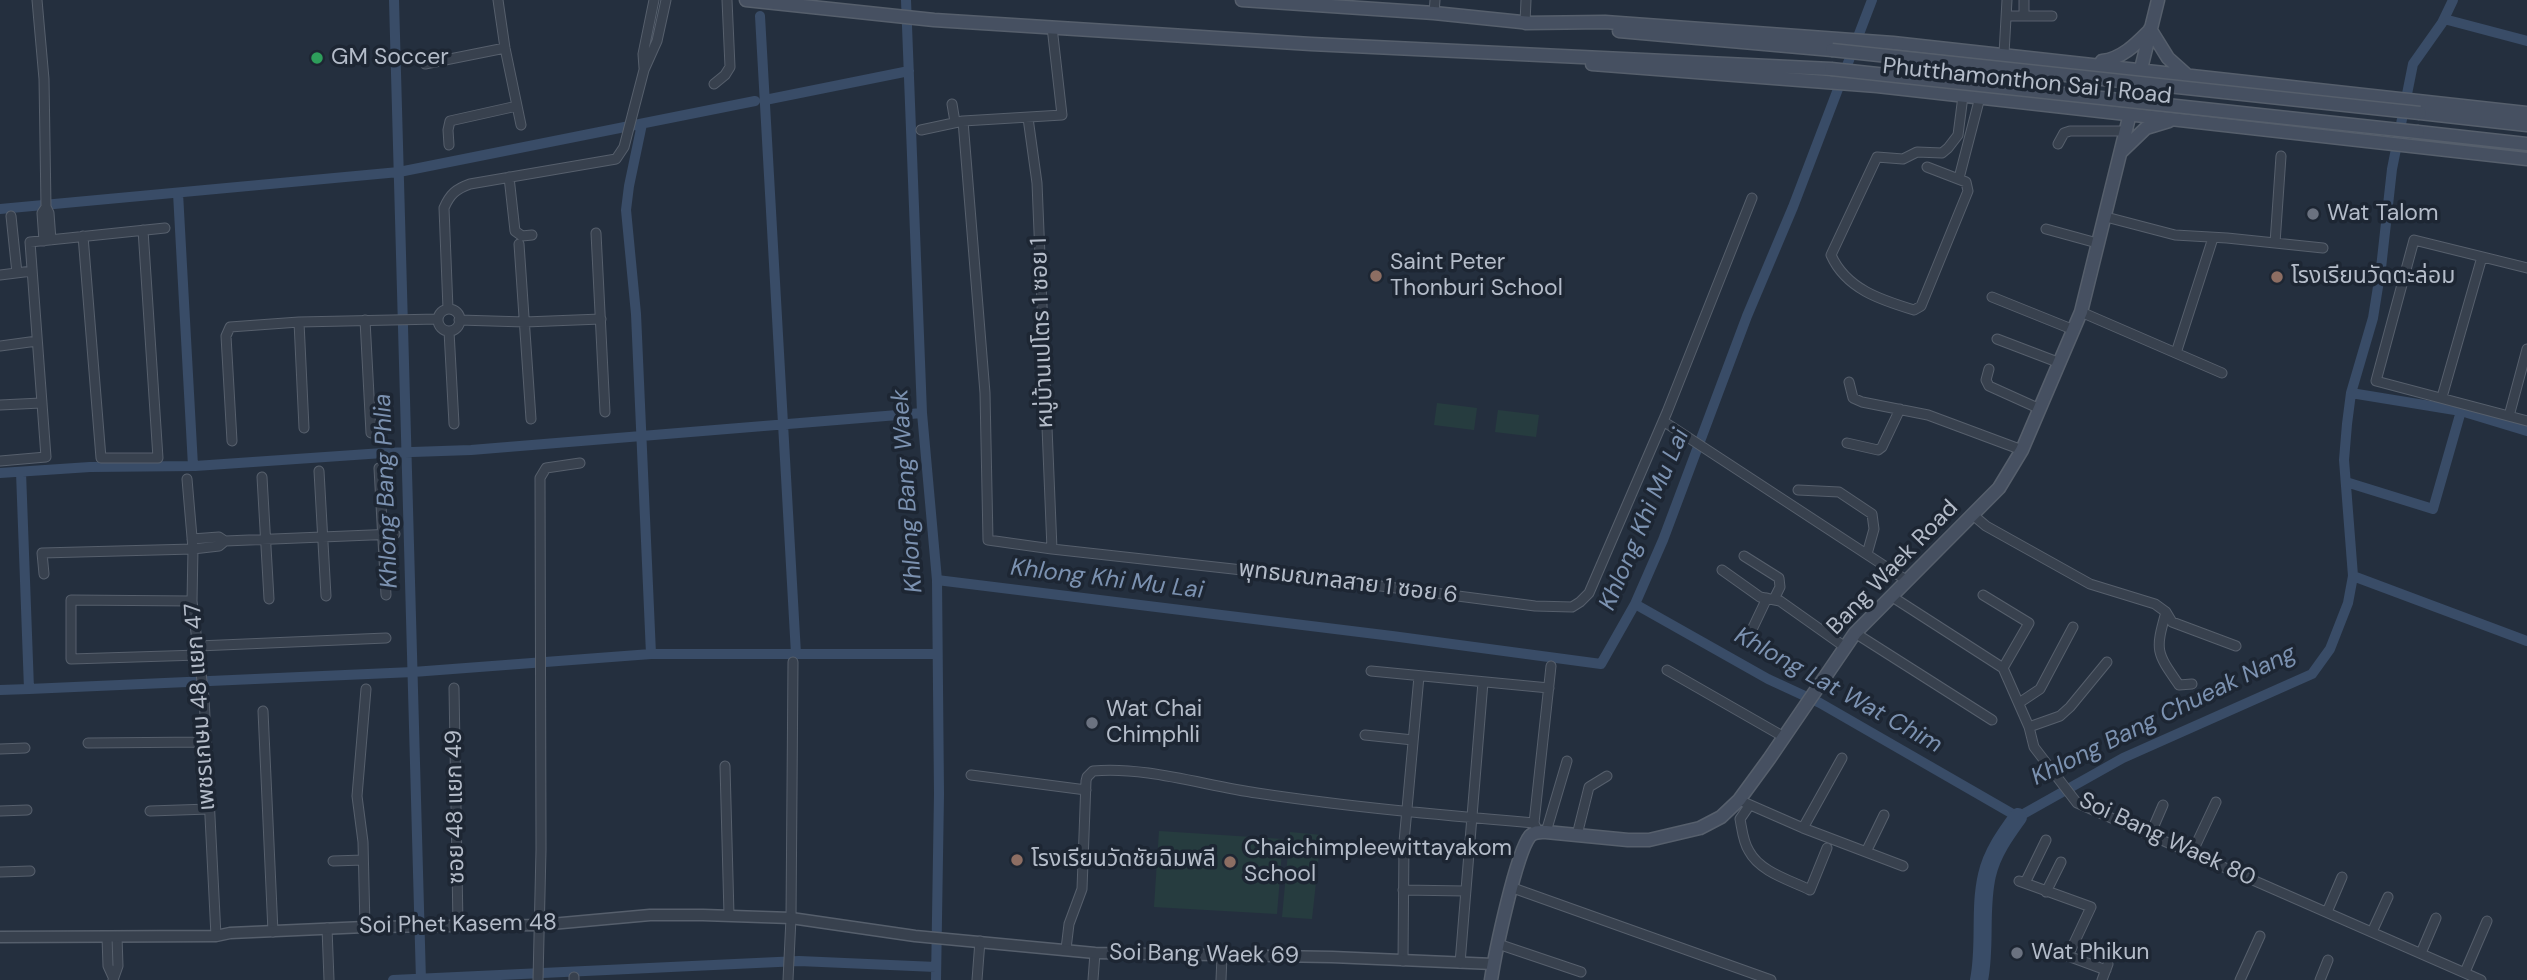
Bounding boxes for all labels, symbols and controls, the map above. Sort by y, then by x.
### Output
place label: GM Soccer [331,44,449,72]
marker: GM Soccer [309,50,325,66]
street label: Phutthamonthon Sai 1 Road [1881,53,2173,111]
place label: Wat Talom [2327,200,2438,228]
marker: Wat Talom [2305,206,2321,222]
street label: หมู่บ้านเปโตร 1 ซอย 1 [1026,237,1060,429]
place label: Saint Peter Thonburi School [1390,249,1563,303]
place label: โรงเรียนวัดตะล่อม [2291,263,2455,291]
marker: Saint Peter Thonburi School [1368,268,1384,284]
marker: โรงเรียนวัดตะล่อม [2269,269,2285,285]
water label: Khlong Bang Waek [887,388,929,594]
water label: Khlong Bang Phlia [369,393,405,589]
water label: Khlong Khi Mu Lai [1594,425,1696,615]
street label: Bang Waek Road [1822,495,1964,641]
water label: Khlong Khi Mu Lai [1009,554,1205,606]
street label: พุทธมณฑลสาย 1 ซอย 6 [1237,556,1459,610]
street label: เพชรเกษม 48 แยก 47 [180,602,222,812]
water label: Khlong Lat Wat Chim [1729,622,1947,760]
water label: Khlong Bang Chueak Nang [2027,639,2301,793]
place label: Wat Chai Chimphli [1106,696,1202,750]
marker: Wat Chai Chimphli [1084,715,1100,731]
street label: ซอย 48 แยก 49 [441,730,471,884]
street label: Soi Bang Waek 80 [2074,787,2260,893]
place label: Chaichimpleewittayakom School [1244,835,1512,889]
place label: โรงเรียนวัดชัยฉิมพลี [1031,846,1216,874]
marker: โรงเรียนวัดชัยฉิมพลี [1009,852,1025,868]
marker: Chaichimpleewittayakom School [1222,854,1238,870]
street label: Soi Phet Kasem 48 [359,909,557,941]
place label: Wat Phikun [2031,939,2150,967]
street label: Soi Bang Waek 69 [1109,940,1299,970]
marker: Wat Phikun [2009,945,2025,961]

